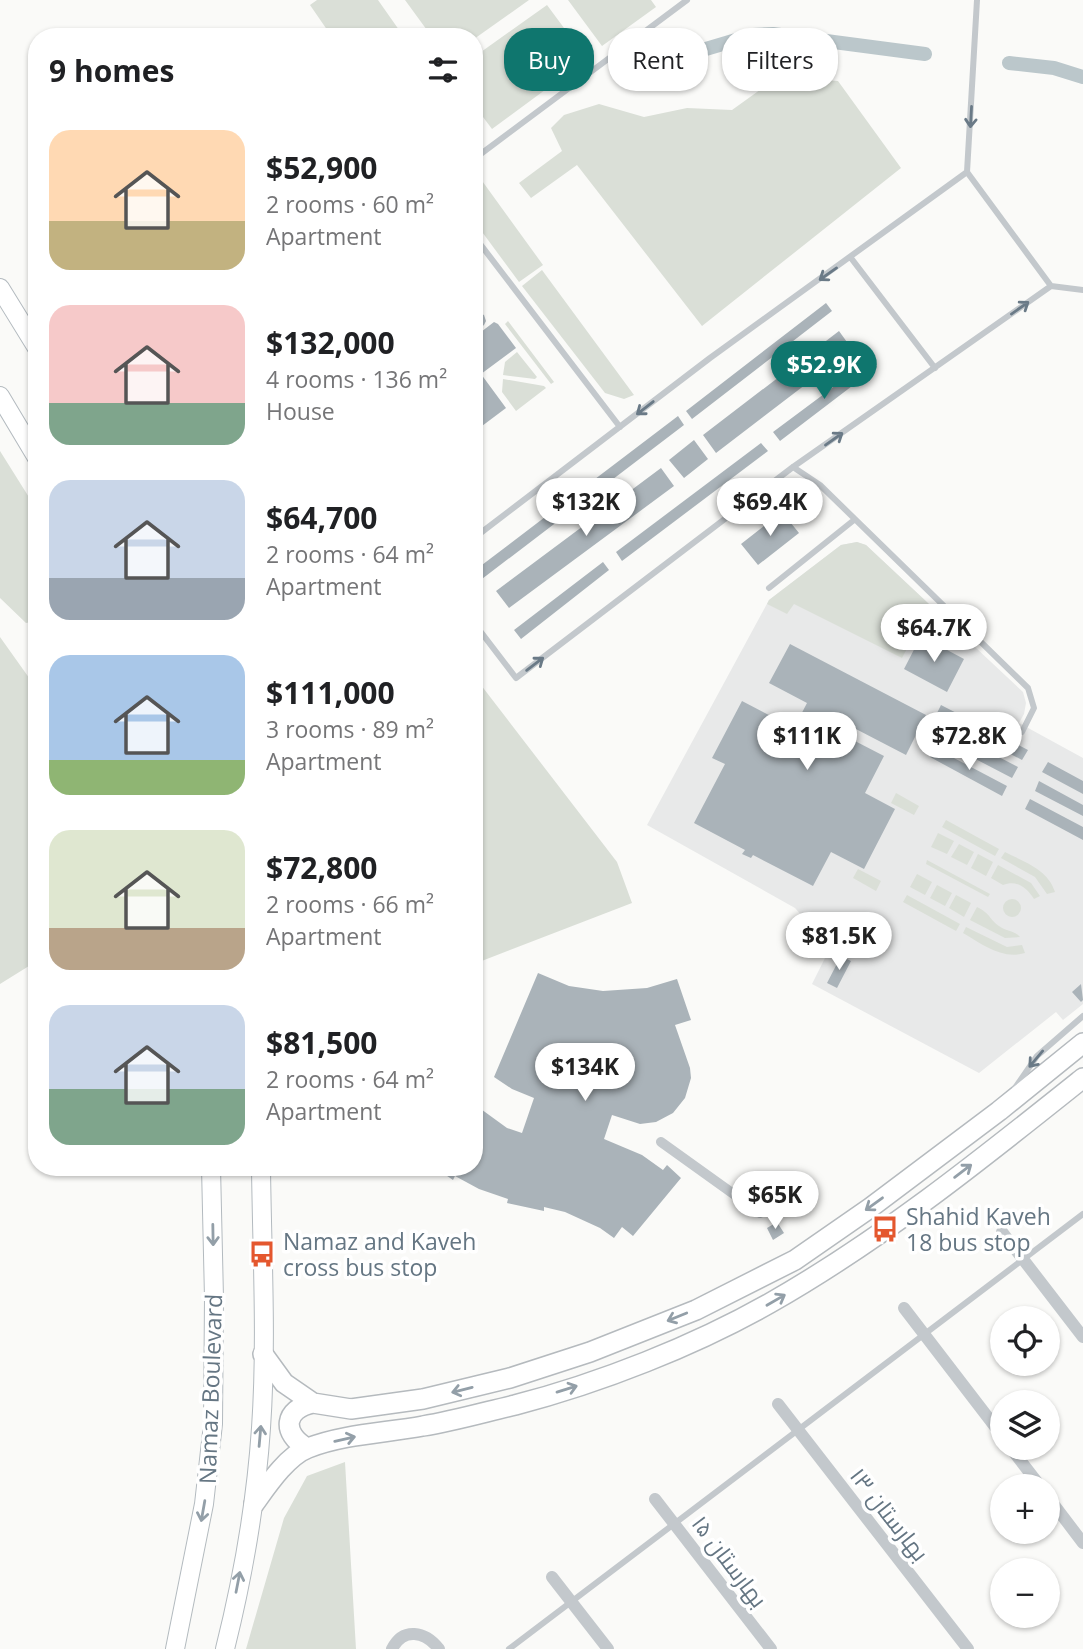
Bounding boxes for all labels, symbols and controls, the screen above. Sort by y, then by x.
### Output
chip: Buy [504,28,594,91]
chip: Rent [608,28,708,91]
chip: Filters [722,28,838,91]
text: 9 homes [49,50,174,91]
icon: filters [424,51,462,89]
one-way arrow [964,105,977,128]
text: $52,900 [266,147,377,188]
icon: home [105,158,189,242]
text: 2 rooms · 60 m² [266,188,434,220]
text: Apartment [266,220,382,252]
one-way arrow [819,267,838,281]
one-way arrow [1010,301,1029,315]
text: $132,000 [266,322,395,363]
icon: home [105,333,189,417]
pin: $52.9K [767,342,881,401]
text: $52.9K [787,348,861,380]
text: 4 rooms · 136 m² [266,363,447,395]
text: House [266,395,335,427]
one-way arrow [636,401,654,416]
one-way arrow [824,432,843,446]
pin: $132K [537,478,635,538]
pin: $69.4K [713,478,827,538]
text: $132K [552,485,620,517]
text: $69.4K [733,485,807,517]
text: $64,700 [266,497,377,538]
icon: home [105,508,189,592]
text: 2 rooms · 64 m² [266,538,434,570]
text: Apartment [266,570,382,602]
pin: $64.7K [877,604,991,664]
text: $64.7K [897,611,971,643]
one-way arrow [525,657,544,672]
text: $111,000 [266,672,395,713]
icon: home [105,683,189,767]
pin: $111K [758,712,856,772]
pin: $72.8K [912,712,1026,772]
text: 3 rooms · 89 m² [266,713,434,745]
text: $111K [773,719,841,751]
text: $72.8K [932,719,1006,751]
text: Apartment [266,745,382,777]
text: $72,800 [266,847,377,888]
icon: home [105,858,189,942]
text: 2 rooms · 66 m² [266,888,434,920]
pin: $81.5K [782,912,896,972]
text: $81.5K [802,919,876,951]
text: Apartment [266,920,382,952]
text: $81,500 [266,1022,377,1063]
icon: home [105,1033,189,1117]
pin: $134K [536,1044,634,1103]
text: $134K [551,1050,619,1082]
one-way arrow [1028,1050,1044,1068]
text: 2 rooms · 64 m² [266,1063,434,1095]
text: Apartment [266,1095,382,1127]
one-way arrow [953,1164,972,1178]
pin: $65K [734,1172,816,1231]
text: $65K [748,1178,802,1210]
one-way arrow [865,1197,884,1212]
place label: Shahid Kaveh 18 bus stop [906,1200,1051,1258]
bus stop icon: Shahid Kaveh 18 bus stop [870,1214,900,1244]
one-way arrow [206,1224,219,1247]
place label: Namaz and Kaveh cross bus stop [283,1225,476,1283]
bus stop icon: Namaz and Kaveh cross bus stop [247,1239,277,1269]
street label: Namaz Boulevard [191,1293,229,1485]
one-way arrow [765,1293,785,1307]
map controls [990,1306,1060,1628]
button: locate [990,1306,1060,1376]
one-way arrow [667,1312,689,1325]
one-way arrow [556,1382,578,1395]
one-way arrow [451,1384,474,1397]
button: layers [990,1390,1060,1460]
one-way arrow [254,1425,267,1448]
one-way arrow [333,1432,356,1445]
street label: بهارستان ۱۳ [843,1461,937,1567]
button: + [990,1474,1060,1544]
one-way arrow [196,1499,209,1522]
street label: بهارستان ۱۵ [685,1508,775,1614]
button: − [990,1558,1060,1628]
one-way arrow [232,1571,246,1594]

